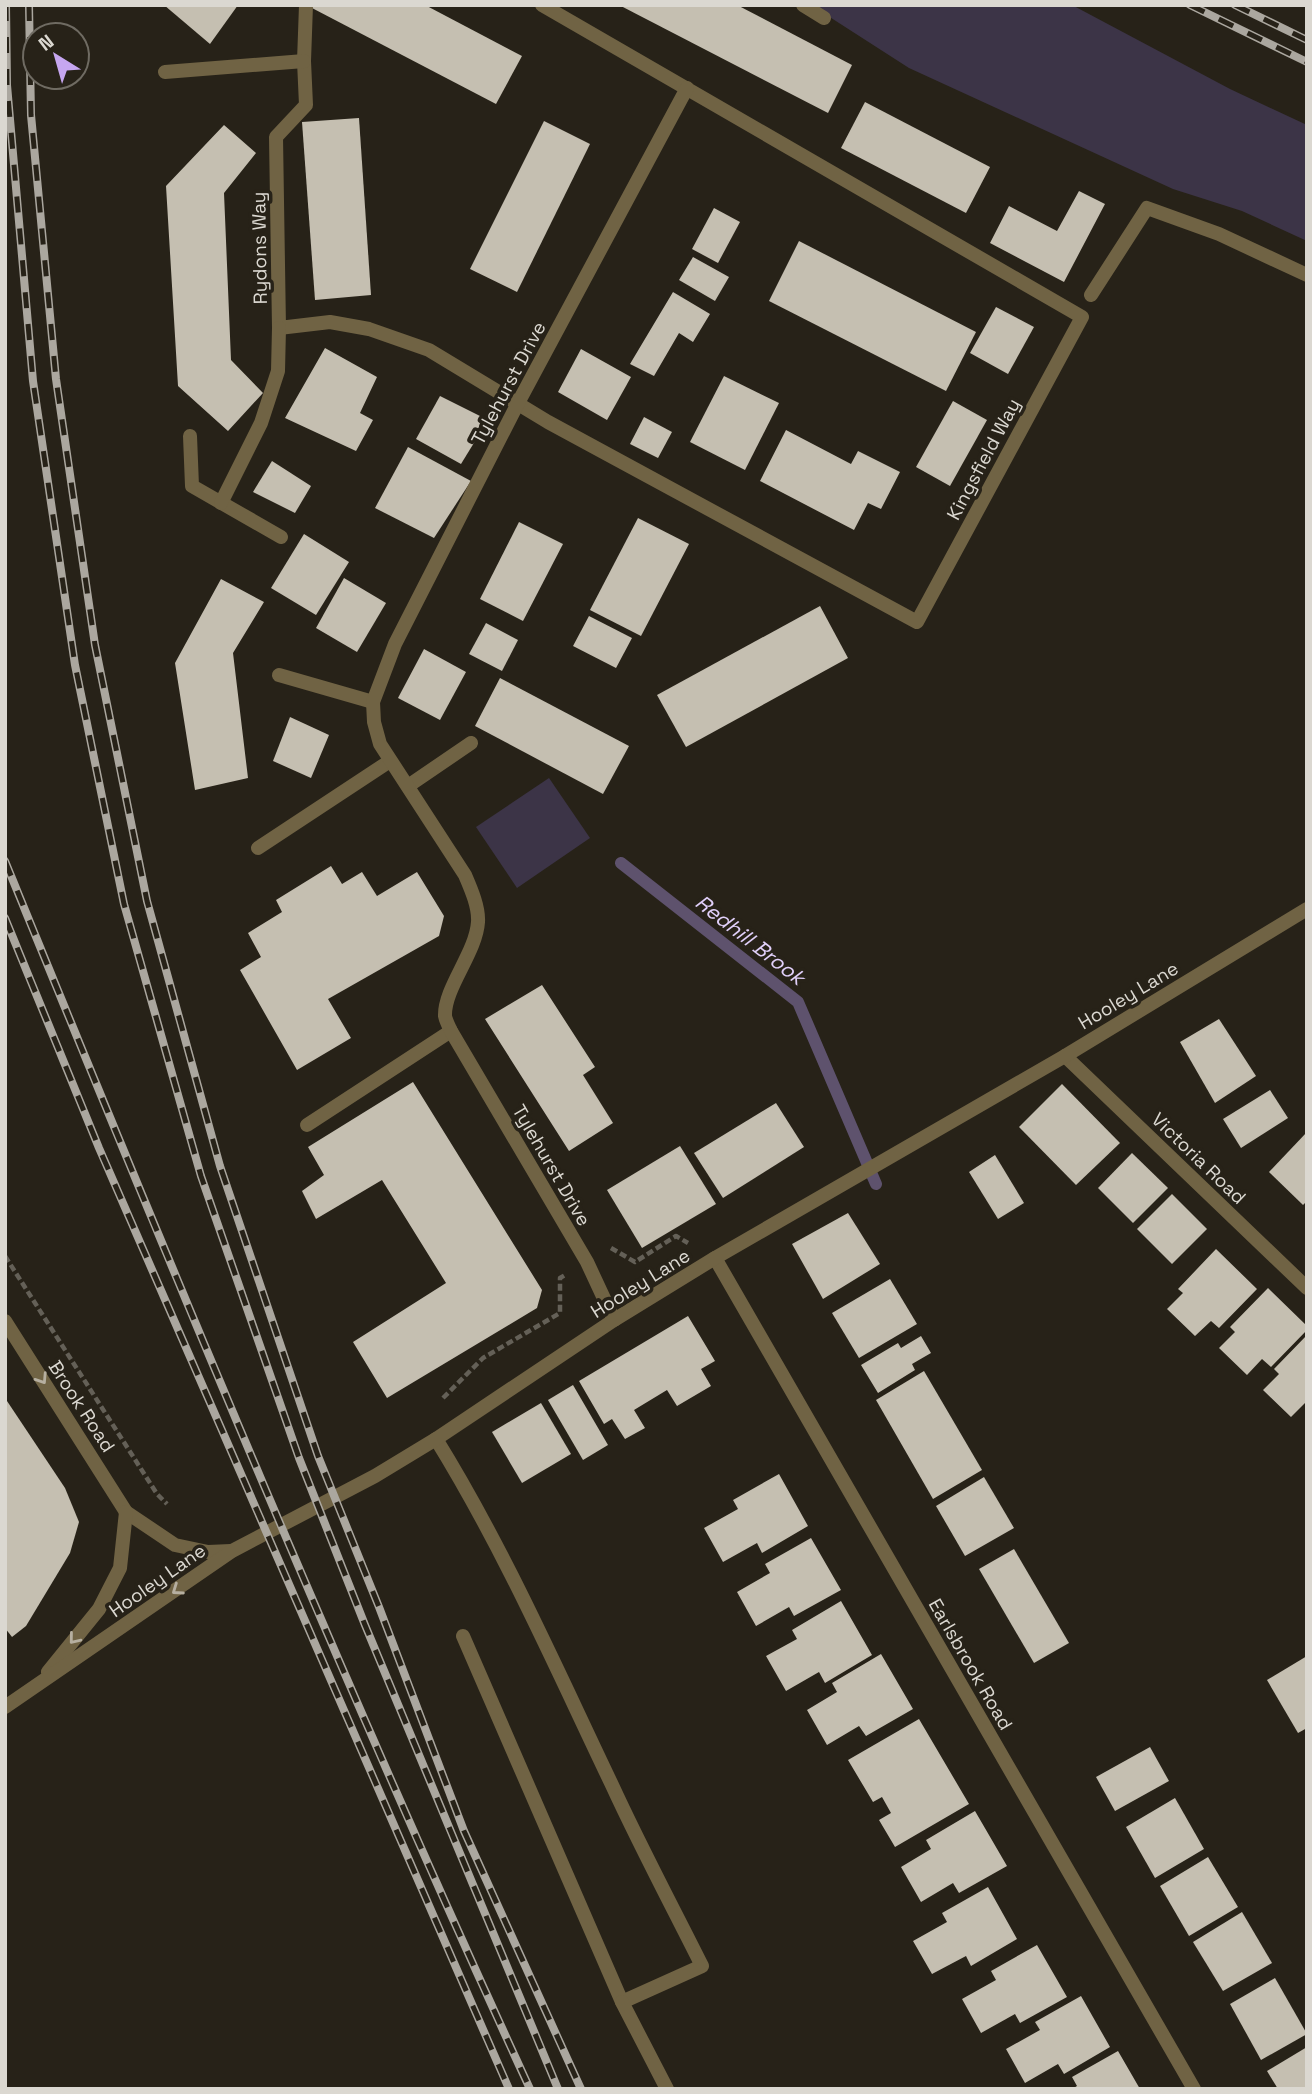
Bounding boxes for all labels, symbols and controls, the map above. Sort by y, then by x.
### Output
north arrow [21,21,91,91]
text: N [33,29,59,57]
street label: Rydons Way [246,191,273,305]
street label: Tylehurst Drive [465,317,551,449]
street label: Kingsfield Way [941,394,1026,524]
water label: Redhill Brook [690,888,813,992]
street label: Hooley Lane [1074,956,1183,1035]
street label: Tylehurst Drive [507,1100,596,1231]
street label: Victoria Road [1146,1107,1251,1210]
street label: Hooley Lane [586,1243,695,1324]
street label: Brook Road [43,1356,121,1457]
one-way arrow [34,1371,47,1384]
street label: Hooley Lane [104,1538,211,1623]
one-way arrow [172,1582,185,1594]
street label: Earlsbrook Road [923,1594,1018,1734]
one-way arrow [70,1632,83,1644]

